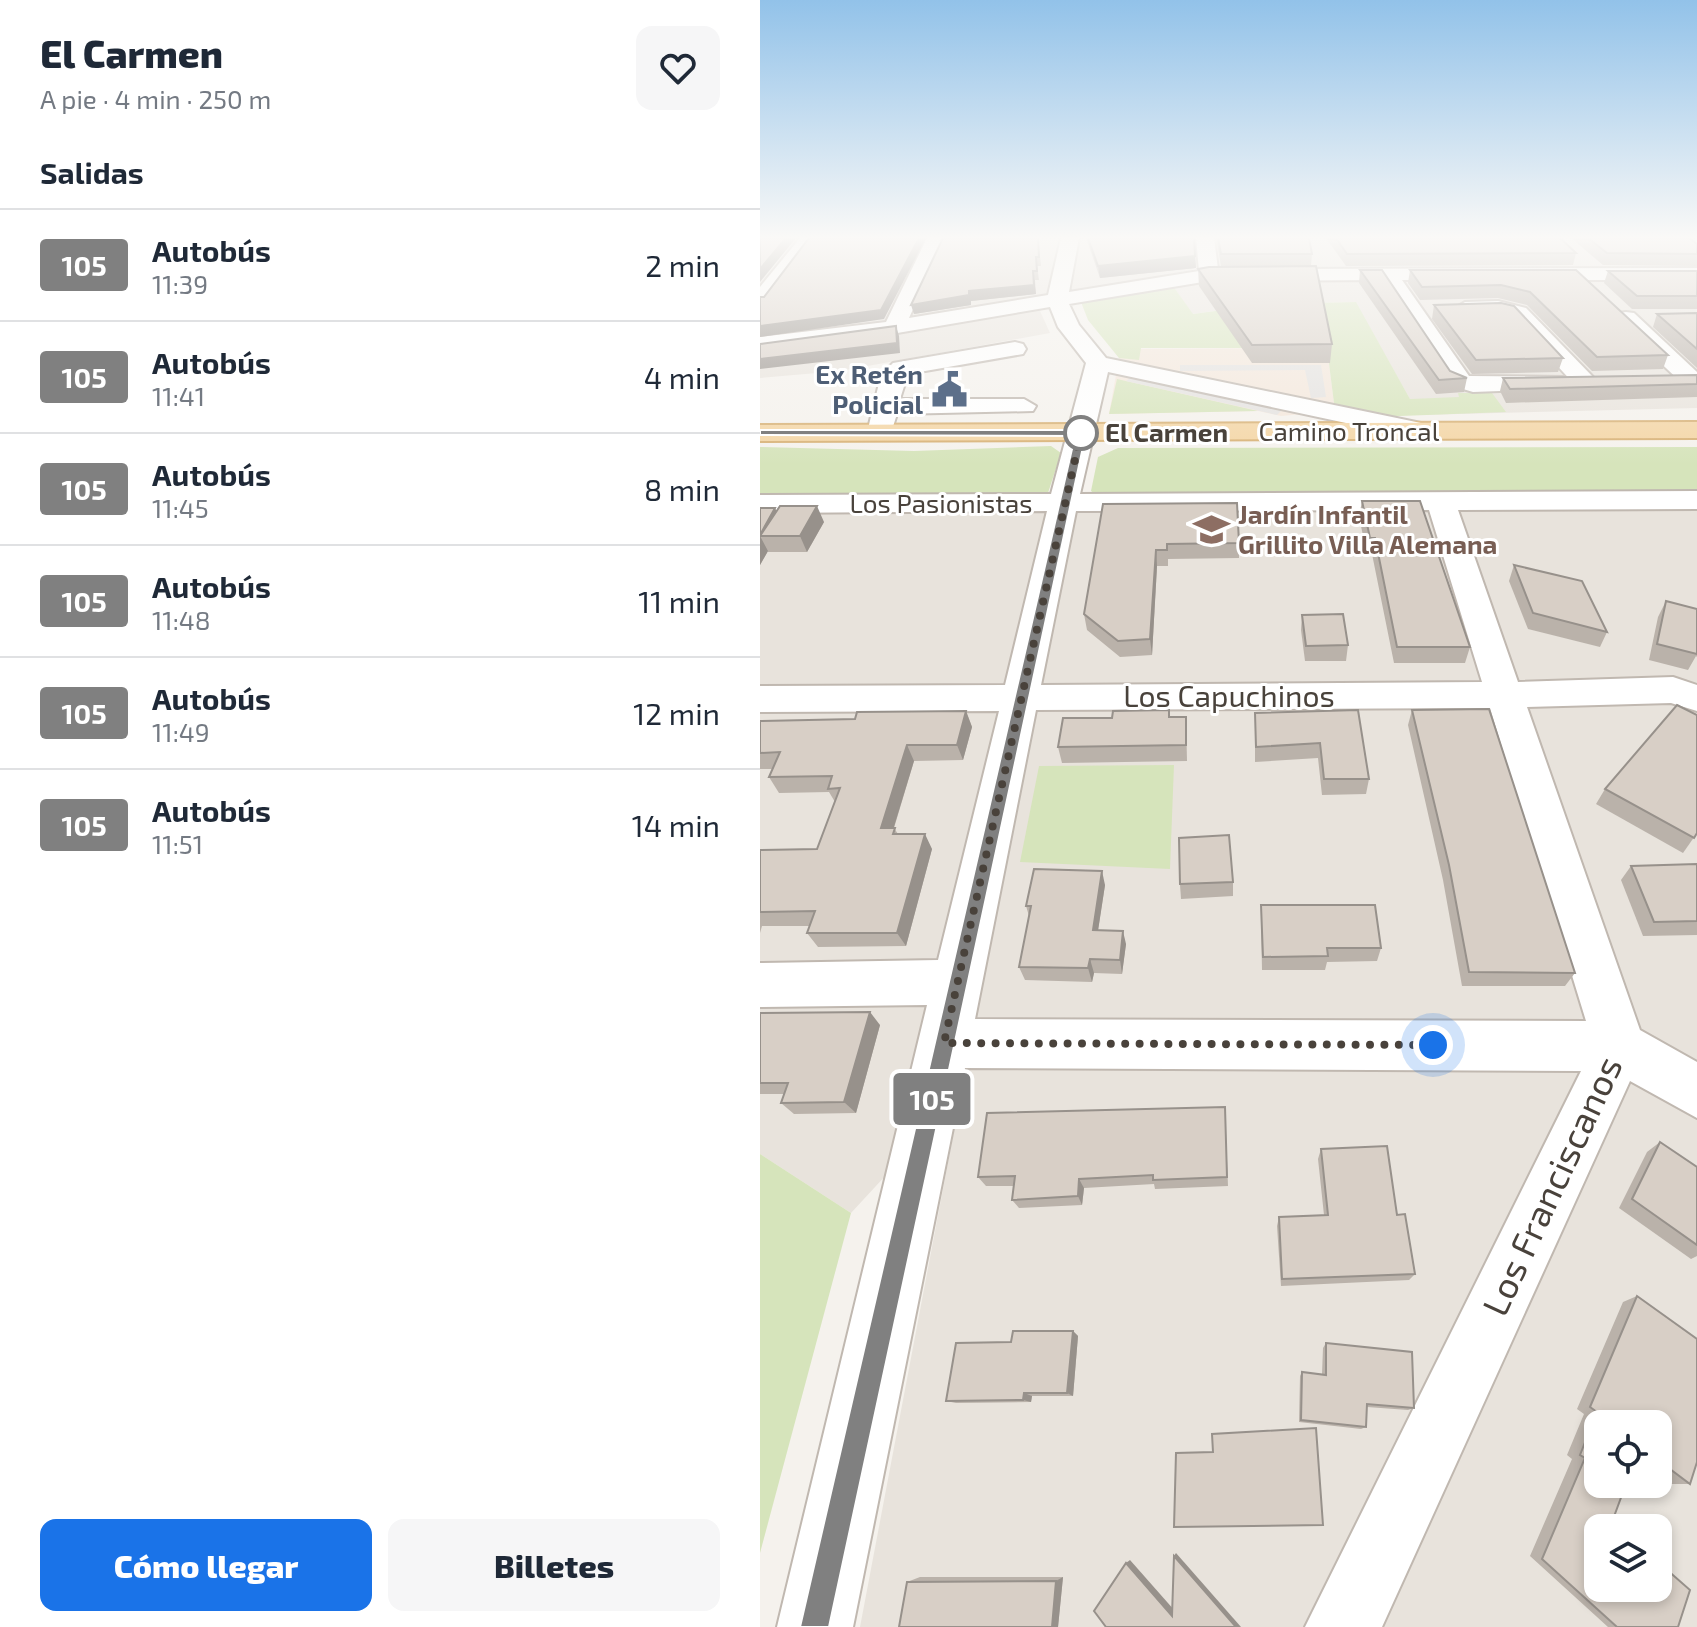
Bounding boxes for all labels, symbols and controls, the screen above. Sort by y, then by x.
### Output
button: heart [636,26,720,110]
text: El Carmen [40,30,223,76]
text: A pie · 4 min · 250 m [40,83,271,114]
text: Salidas [40,154,144,190]
text: Autobús [152,232,271,268]
text: 2 min [645,247,720,283]
text: 105 [61,248,107,282]
text: 11:39 [152,268,208,299]
text: Autobús [152,344,271,380]
place label: Ex Retén Policial [815,358,923,419]
text: 4 min [644,359,720,395]
text: 105 [61,360,107,394]
public building icon: Ex Retén Policial [930,371,968,409]
text: 11:41 [152,380,205,411]
street label: Camino Troncal [1259,415,1440,446]
marker: El Carmen [1064,416,1098,450]
place label: El Carmen [1105,416,1228,447]
text: Autobús [152,456,271,492]
text: 8 min [644,471,720,507]
text: 105 [61,472,107,506]
street label: Los Pasionistas [849,487,1033,518]
text: 11:45 [152,492,209,523]
place label: Jardín Infantil Grillito Villa Alemana [1238,498,1497,559]
school or university icon: Jardín Infantil Grillito Villa Alemana [1193,511,1231,549]
text: Autobús [152,568,271,604]
text: 11 min [638,583,720,619]
text: 105 [61,584,107,618]
text: 11:48 [152,604,211,635]
street label: Los Capuchinos [1123,677,1335,713]
text: Autobús [152,680,271,716]
text: 12 min [633,695,720,731]
text: 105 [61,696,107,730]
text: 11:49 [152,716,210,747]
text: Autobús [152,792,271,828]
text: 14 min [632,807,720,843]
text: 105 [61,808,107,842]
text: 11:51 [152,828,203,859]
your location [1413,1025,1453,1065]
street label: Los Franciscanos [1472,1049,1629,1322]
line badge: 105 [886,1073,978,1125]
text: 105 [909,1082,955,1116]
map controls [1584,1410,1672,1602]
button: locate [1584,1410,1672,1498]
button: layers [1584,1514,1672,1602]
button: Cómo llegar [40,1519,372,1611]
button: Billetes [388,1519,720,1611]

